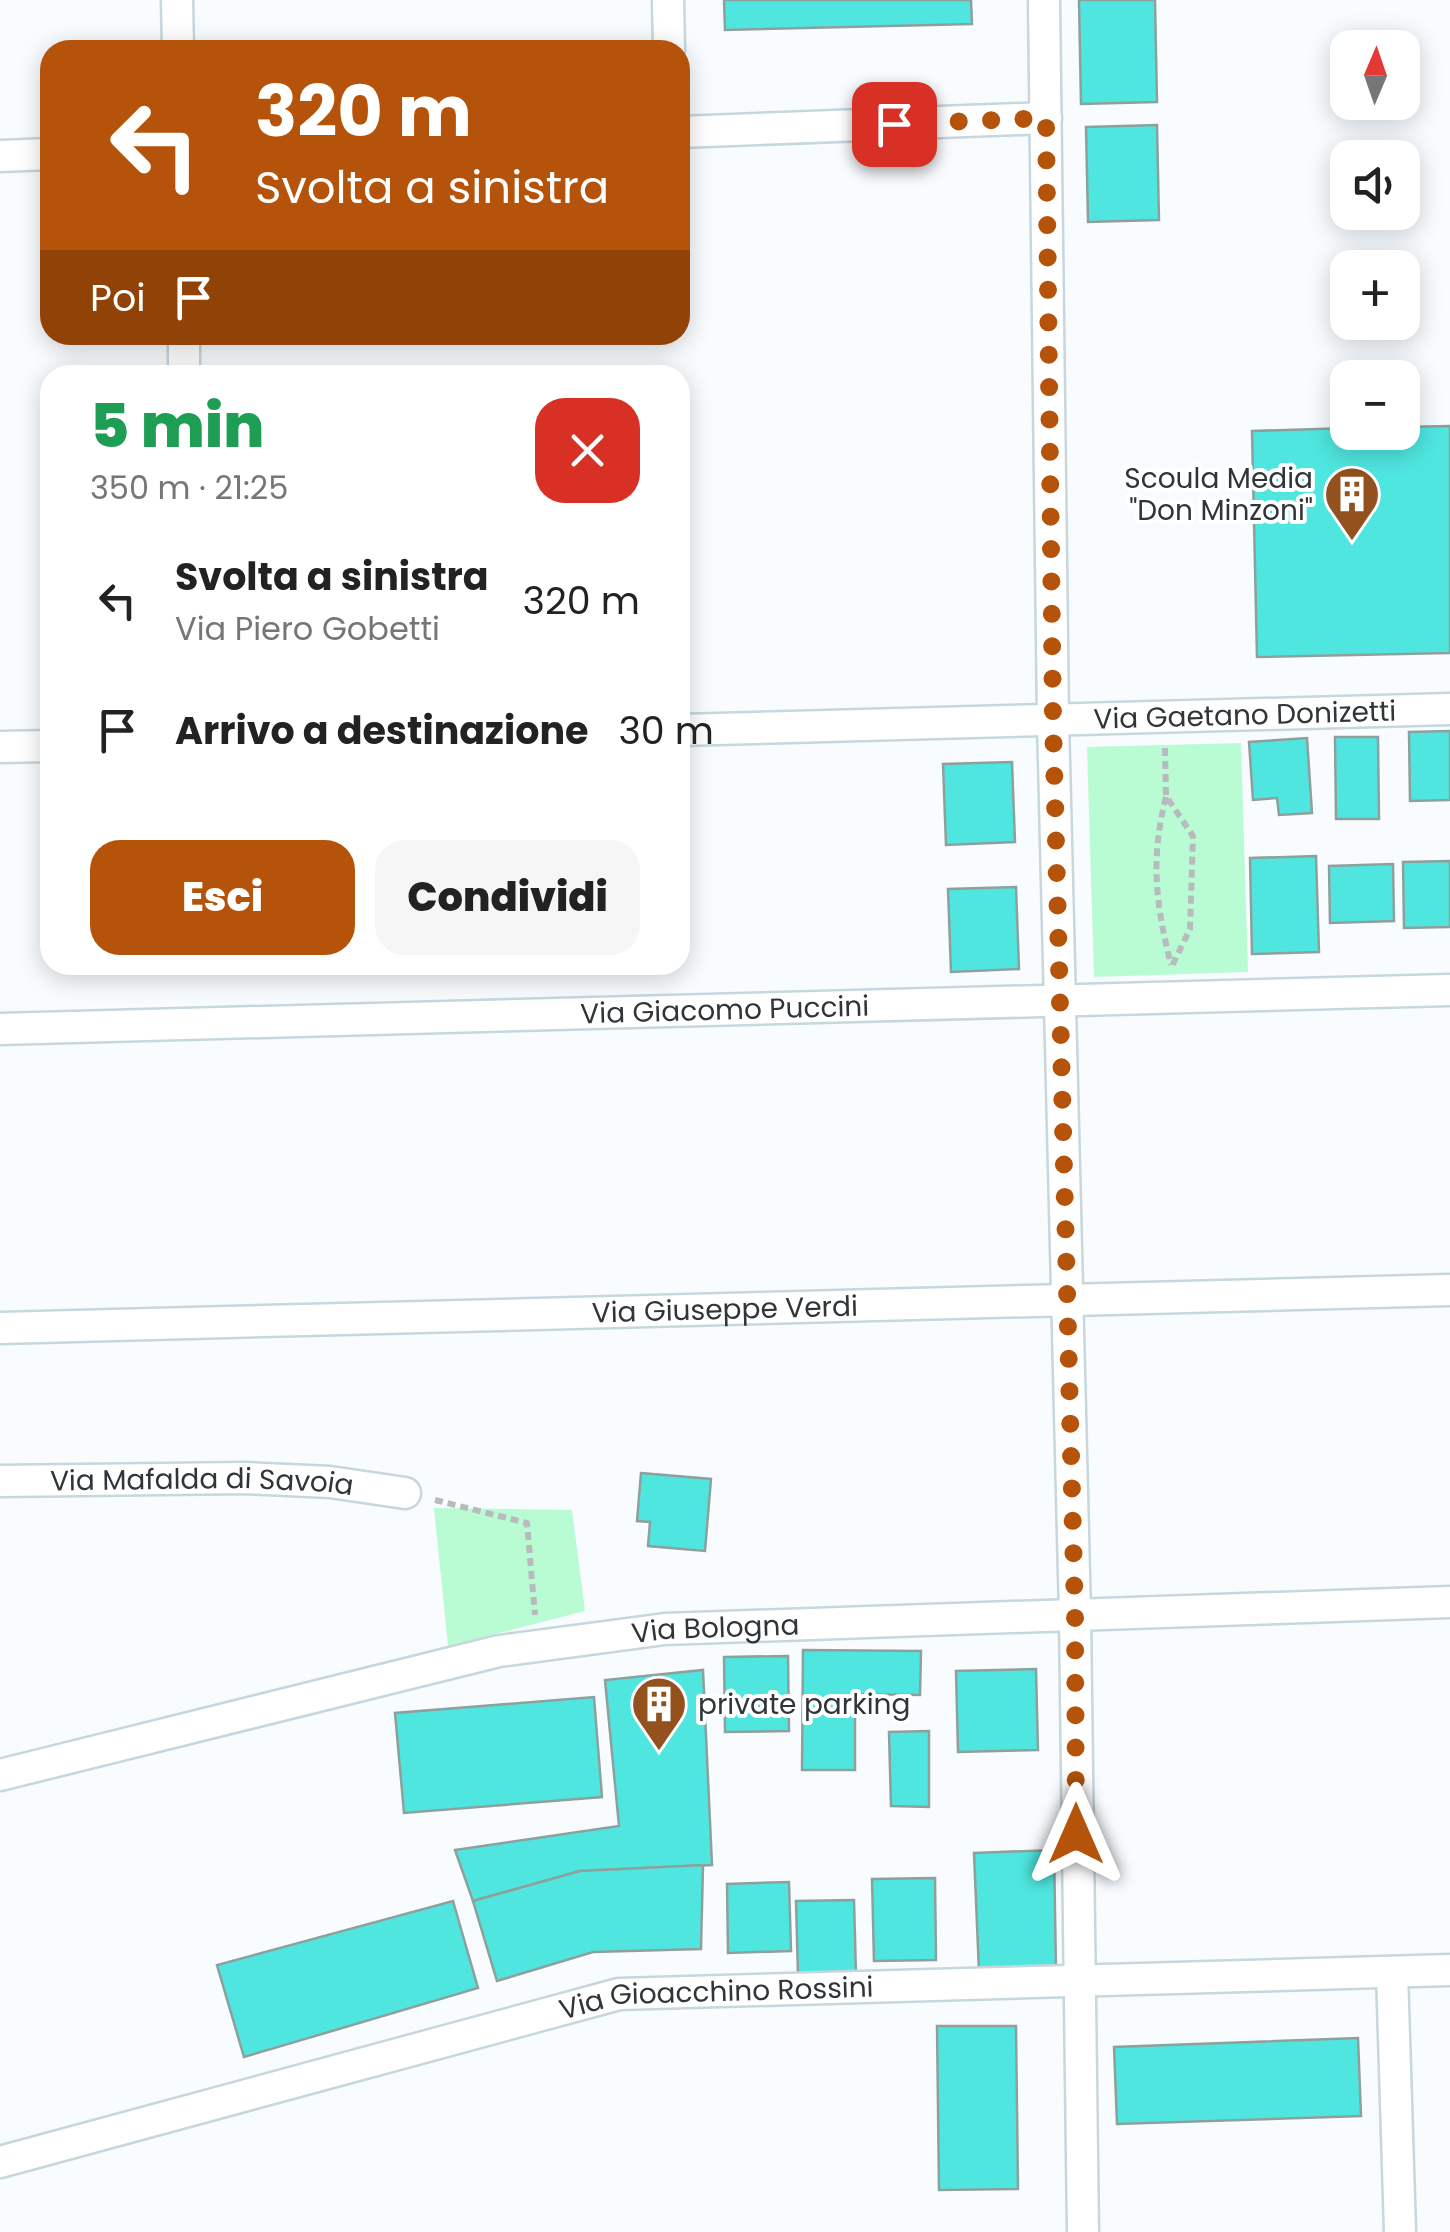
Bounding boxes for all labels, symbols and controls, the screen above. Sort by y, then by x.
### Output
north arrow [1330,30,1420,120]
map controls [1330,30,1420,450]
text: 320 m [255,62,472,161]
icon: left [90,80,220,210]
pin [852,82,937,167]
icon: arrive [867,97,922,152]
button: sound [1330,140,1420,230]
text: Svolta a sinistra [255,156,609,219]
button: + [1330,250,1420,340]
icon: arrive [166,270,221,325]
text: Poi [90,271,146,324]
button: − [1330,360,1420,450]
text: 5 min [90,384,264,468]
button: close [535,398,640,503]
place label: Scoula Media "Don Minzoni" [1124,459,1313,530]
building icon: Scoula Media "Don Minzoni" [1322,464,1382,543]
text: 350 m · 21:25 [90,465,288,510]
text: Svolta a sinistra [175,550,489,603]
icon: left [90,573,145,628]
text: 320 m [523,574,640,627]
text: Via Piero Gobetti [175,606,440,651]
street label: Via Gaetano Donizetti [1093,691,1397,739]
icon: arrive [90,703,145,758]
text: Arrivo a destinazione [175,704,588,757]
text: 30 m [618,704,714,757]
button: Esci [90,840,355,955]
button: Condividi [375,840,640,955]
street label: Via Giacomo Puccini [580,987,870,1033]
street label: Via Giuseppe Verdi [591,1287,858,1332]
street label: Via Mafalda di Savoia [50,1459,356,1505]
street label: Via Bologna [629,1605,800,1653]
building icon: private parking [629,1674,689,1753]
place label: private parking [698,1685,910,1724]
position arrow [1024,1782,1128,1886]
street label: Via Gioacchino Rossini [555,1968,874,2029]

